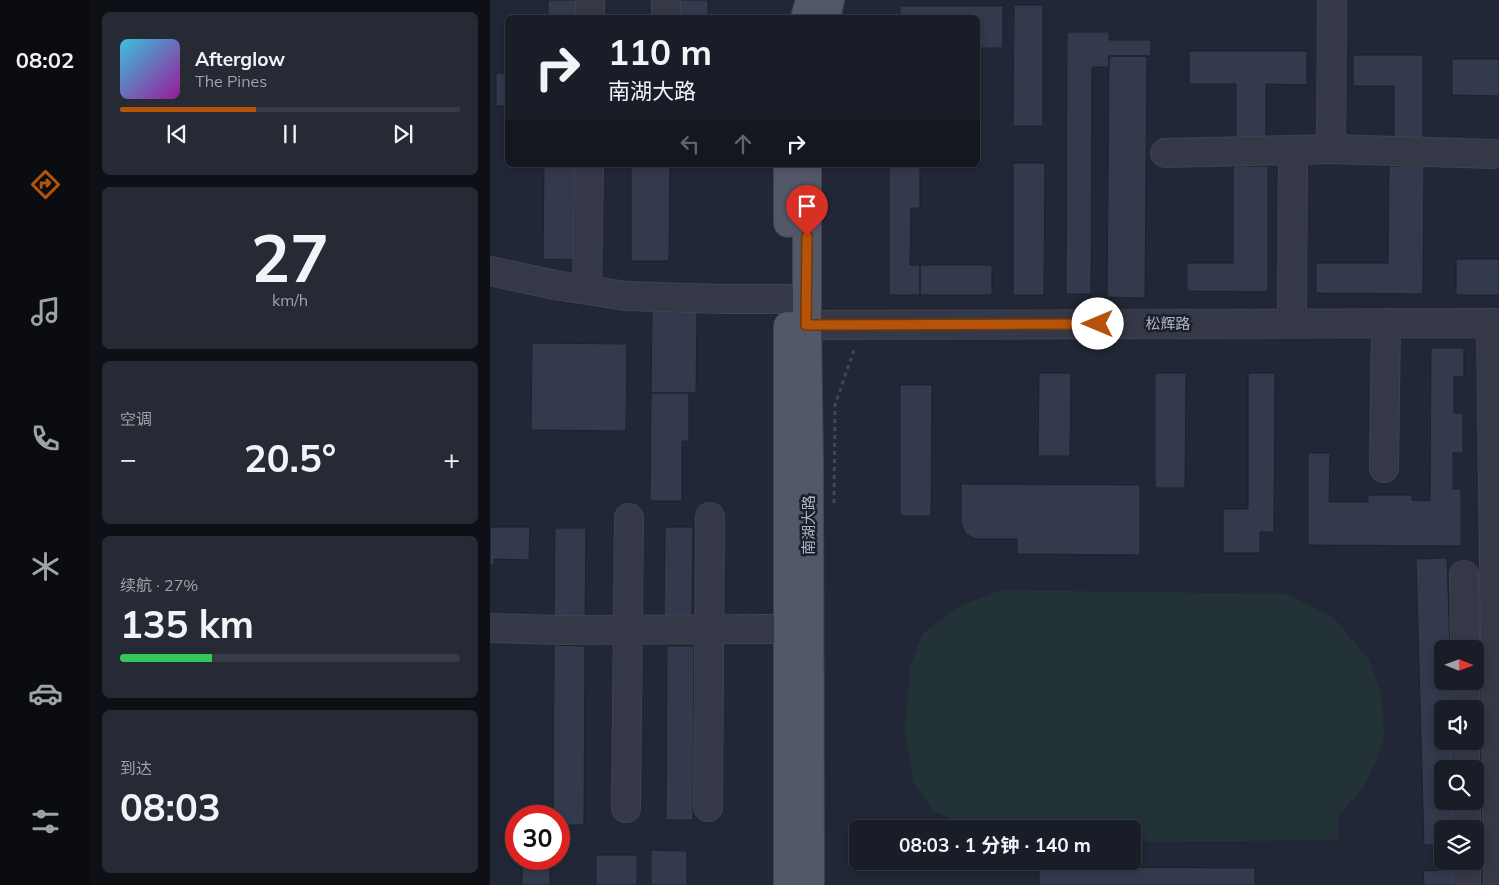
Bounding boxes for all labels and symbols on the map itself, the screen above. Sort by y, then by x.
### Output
pin [786,185,828,236]
position arrow [1071,297,1123,349]
street label: 松辉路 [1145,314,1191,333]
street label: 南湖大路 [799,495,818,555]
north arrow [1434,640,1484,690]
speed limit sign: 30 [505,805,570,870]

